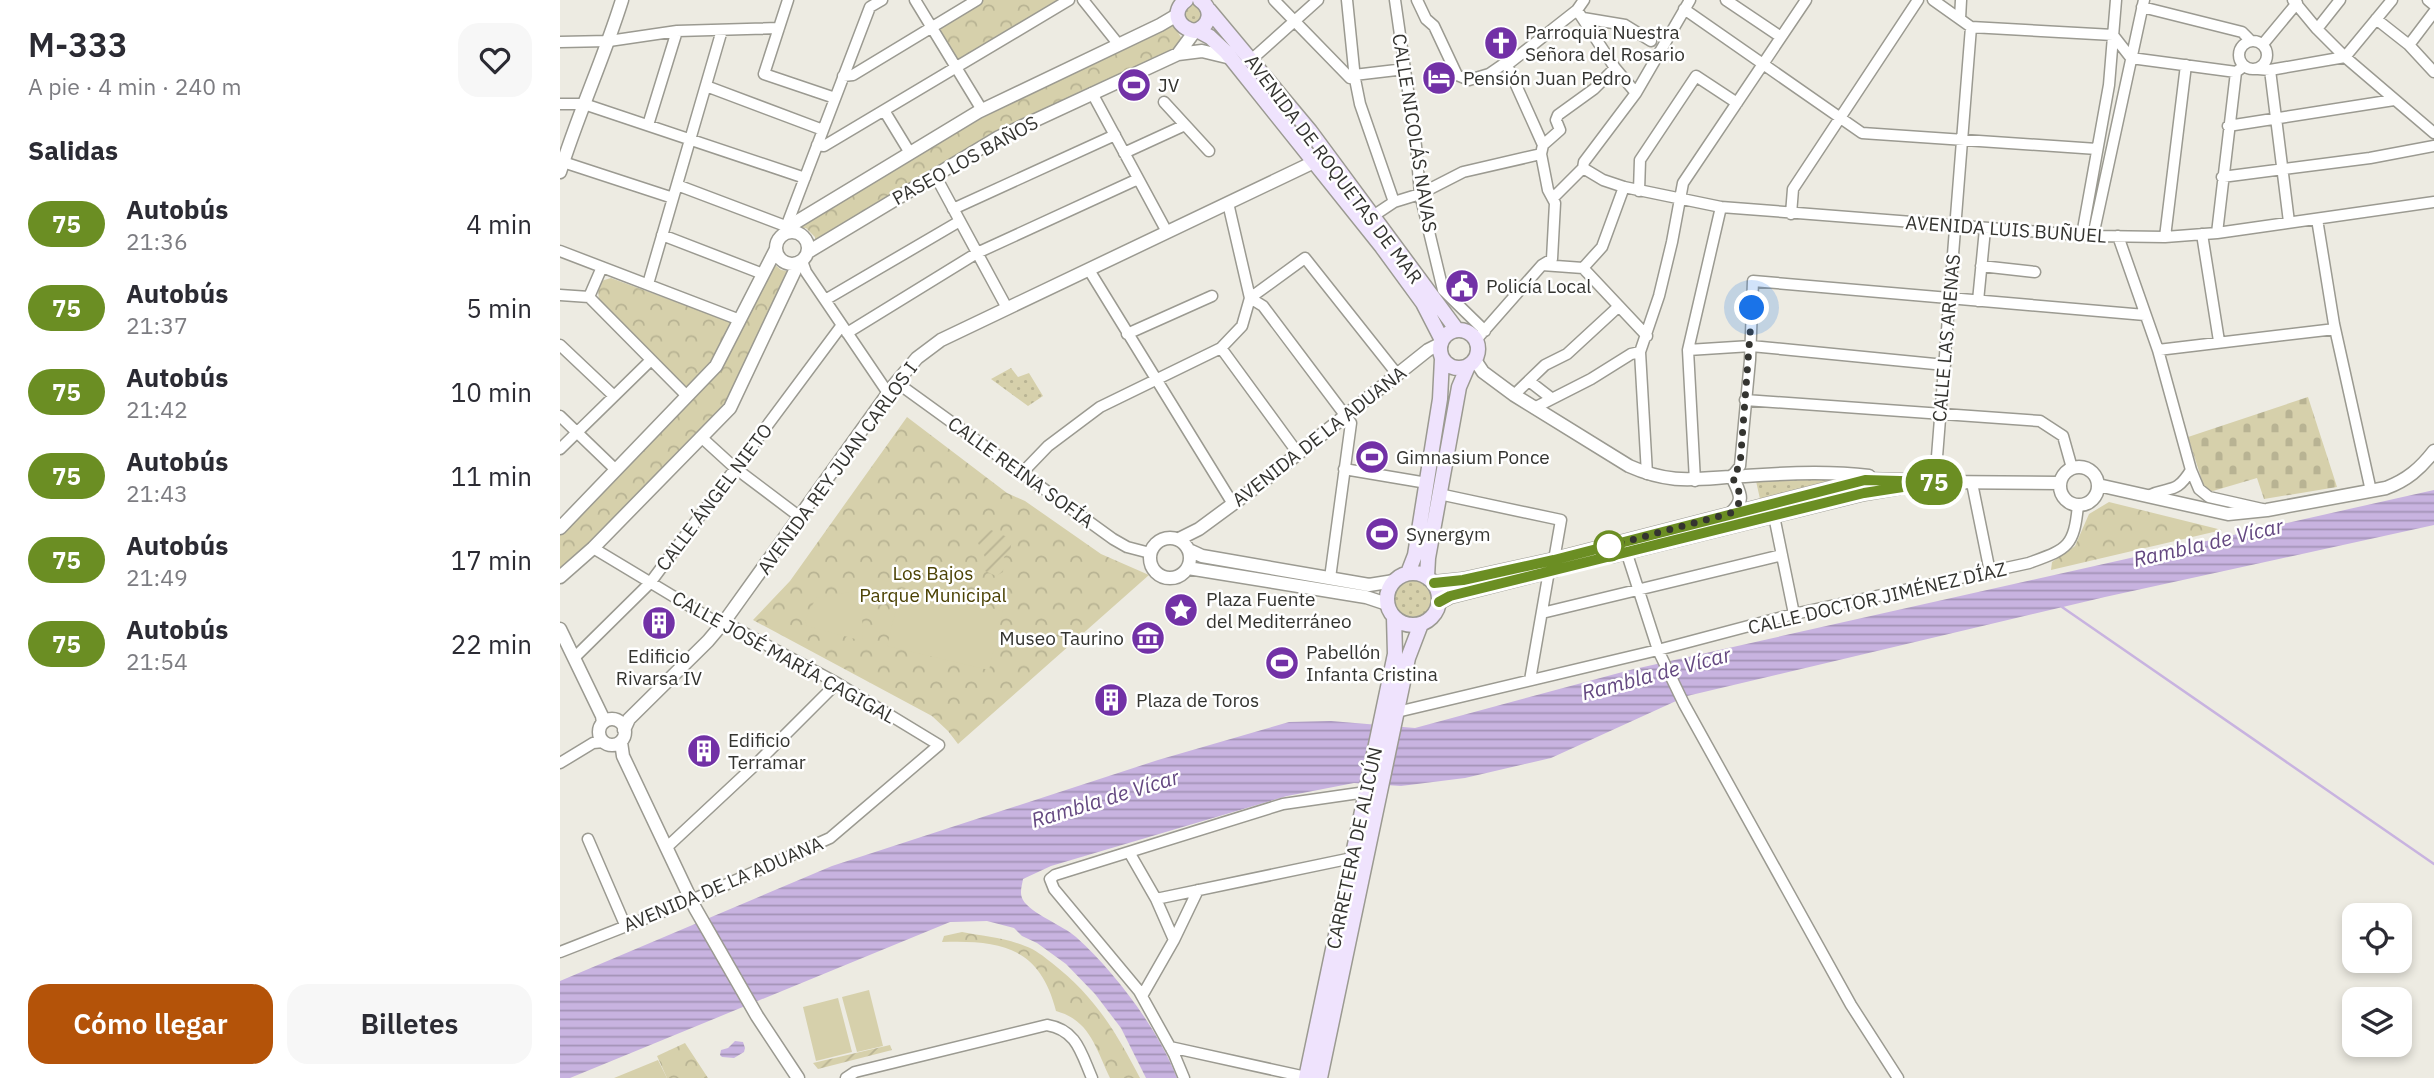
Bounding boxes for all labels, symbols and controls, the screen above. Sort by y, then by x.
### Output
place label: Parroquia Nuestra Señora del Rosario [1525,20,1685,66]
text: M-333 [28,23,128,66]
button: heart [458,23,532,97]
church icon: Parroquia Nuestra Señora del Rosario [1482,24,1520,62]
street label: CALLE NICOLÁS NAVAS [1387,32,1443,234]
street label: AVENIDA DE ROQUETAS DE MAR [1240,50,1428,288]
hotel icon: Pensión Juan Pedro [1420,59,1458,97]
sports icon: JV [1115,66,1153,104]
place label: Pensión Juan Pedro [1463,66,1631,90]
text: A pie · 4 min · 240 m [28,71,242,101]
place label: JV [1158,73,1180,97]
street label: PASEO LOS BAÑOS [888,110,1042,210]
text: Salidas [28,133,118,167]
text: Autobús [126,192,228,226]
text: 4 min [466,207,532,241]
text: 75 [52,208,81,240]
street label: AVENIDA LUIS BUÑUEL [1905,210,2107,248]
text: 21:36 [126,226,188,256]
street label: CALLE LAS ARENAS [1927,253,1965,423]
public building icon: Policía Local [1443,267,1481,305]
place label: Policía Local [1486,274,1591,298]
text: Autobús [126,276,228,310]
your location [1734,290,1769,325]
text: 5 min [466,291,532,325]
text: 75 [52,292,81,324]
text: 21:37 [126,310,188,340]
street label: AVENIDA REY JUAN CARLOS I [752,357,922,579]
text: Autobús [126,360,228,394]
street label: AVENIDA DE LA ADUANA [1227,361,1411,511]
text: 10 min [451,375,532,409]
text: 75 [52,376,81,408]
text: 21:42 [126,394,188,424]
street label: CALLE REINA SOFÍA [943,411,1099,533]
street label: CALLE ÁNGEL NIETO [651,418,777,576]
sports icon: Gimnasium Ponce [1353,438,1391,476]
text: Autobús [126,444,228,478]
place label: Gimnasium Ponce [1396,445,1550,469]
text: 11 min [451,459,532,493]
line badge: 75 [1902,459,1966,505]
text: 75 [52,460,81,492]
text: 75 [1920,466,1948,498]
text: 21:43 [126,478,188,508]
water label: Rambla de Vícar [2130,511,2287,573]
sports icon: Synergym [1363,515,1401,553]
place label: Synergym [1406,522,1490,546]
text: Autobús [126,528,228,562]
unlabelled marker [1594,531,1624,561]
text: 17 min [451,543,532,577]
text: 75 [52,544,81,576]
street label: CALLE DOCTOR JIMÉNEZ DÍAZ [1745,557,2009,639]
park label: Los Bajos Parque Municipal [859,561,1007,607]
text: 21:49 [126,562,188,592]
street label: CALLE JOSÉ MARÍA CAGIGAL [668,585,900,729]
place label: Plaza Fuente del Mediterráneo [1206,587,1352,633]
place icon: Plaza Fuente del Mediterráneo [1162,591,1200,629]
building icon: Edificio Rivarsa IV [640,604,678,642]
text: Autobús [126,612,228,646]
museum icon: Museo Taurino [1129,619,1167,657]
place label: Museo Taurino [999,626,1124,650]
text: 22 min [451,627,532,661]
text: 75 [52,628,81,660]
water label: Rambla de Vícar [1578,639,1735,706]
place label: Pabellón Infanta Cristina [1306,640,1438,686]
place label: Edificio Rivarsa IV [616,644,703,690]
sports icon: Pabellón Infanta Cristina [1263,644,1301,682]
text: 21:54 [126,646,188,676]
building icon: Plaza de Toros [1092,681,1130,719]
place label: Plaza de Toros [1136,688,1259,712]
place label: Edificio Terramar [728,728,806,774]
building icon: Edificio Terramar [685,732,723,770]
street label: CARRETERA DE ALICÚN [1321,745,1387,951]
water label: Rambla de Vícar [1028,762,1184,834]
street label: AVENIDA DE LA ADUANA [620,831,826,937]
map controls [2342,903,2412,1057]
button: locate [2342,903,2412,973]
button: Cómo llegar [28,984,273,1064]
button: Billetes [287,984,532,1064]
button: layers [2342,987,2412,1057]

